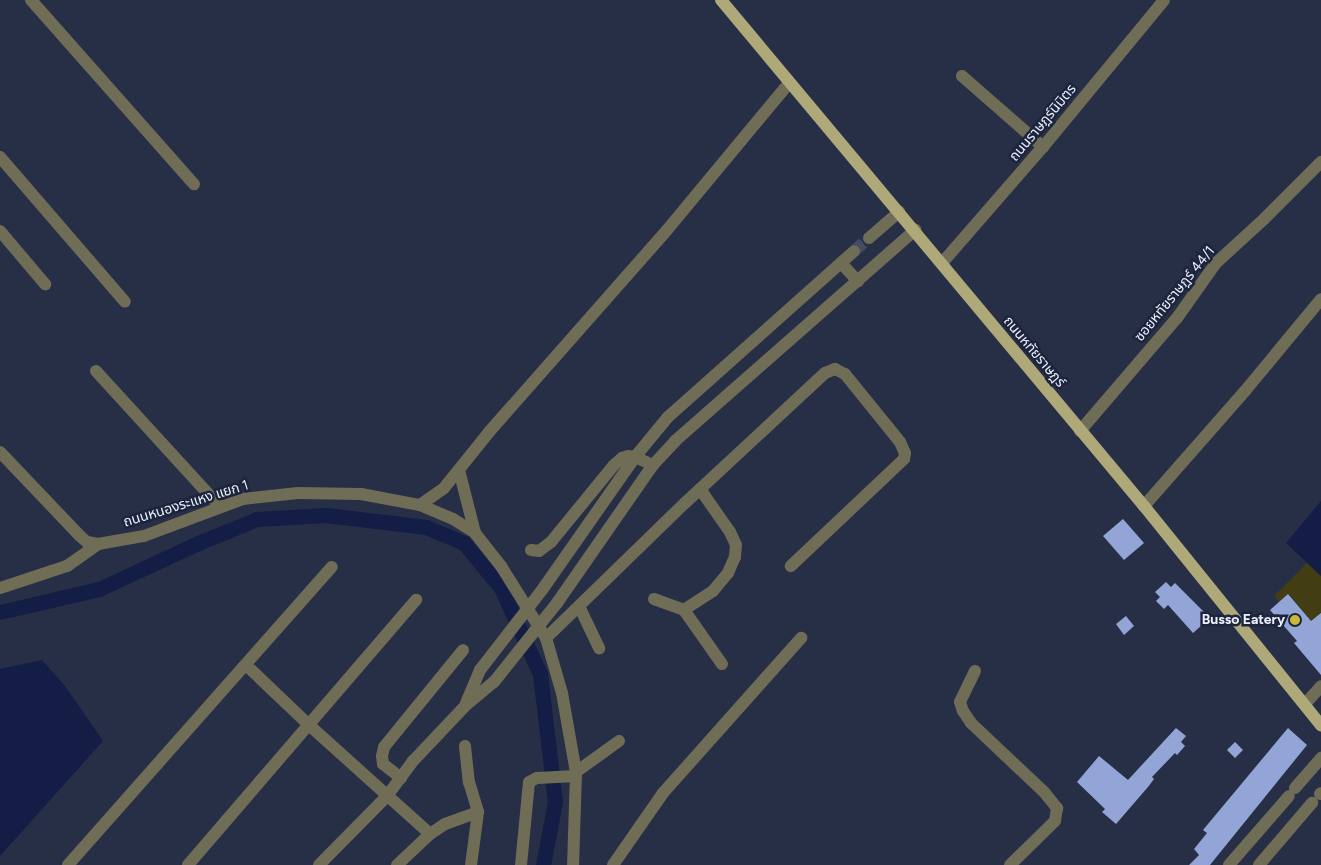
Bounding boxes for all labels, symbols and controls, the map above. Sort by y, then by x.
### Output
street label: ถนนราษฎร์นิมิตร [1006,81,1080,165]
street label: ซอยหทัยราษฎร์ 44/1 [1131,243,1219,345]
street label: ถนนหทัยราษฎร์ [999,313,1069,391]
street label: ถนนหนองระแหง แยก 1 [121,477,251,531]
place label: Busso Eatery [1202,612,1285,628]
marker: Busso Eatery [1289,614,1301,626]

